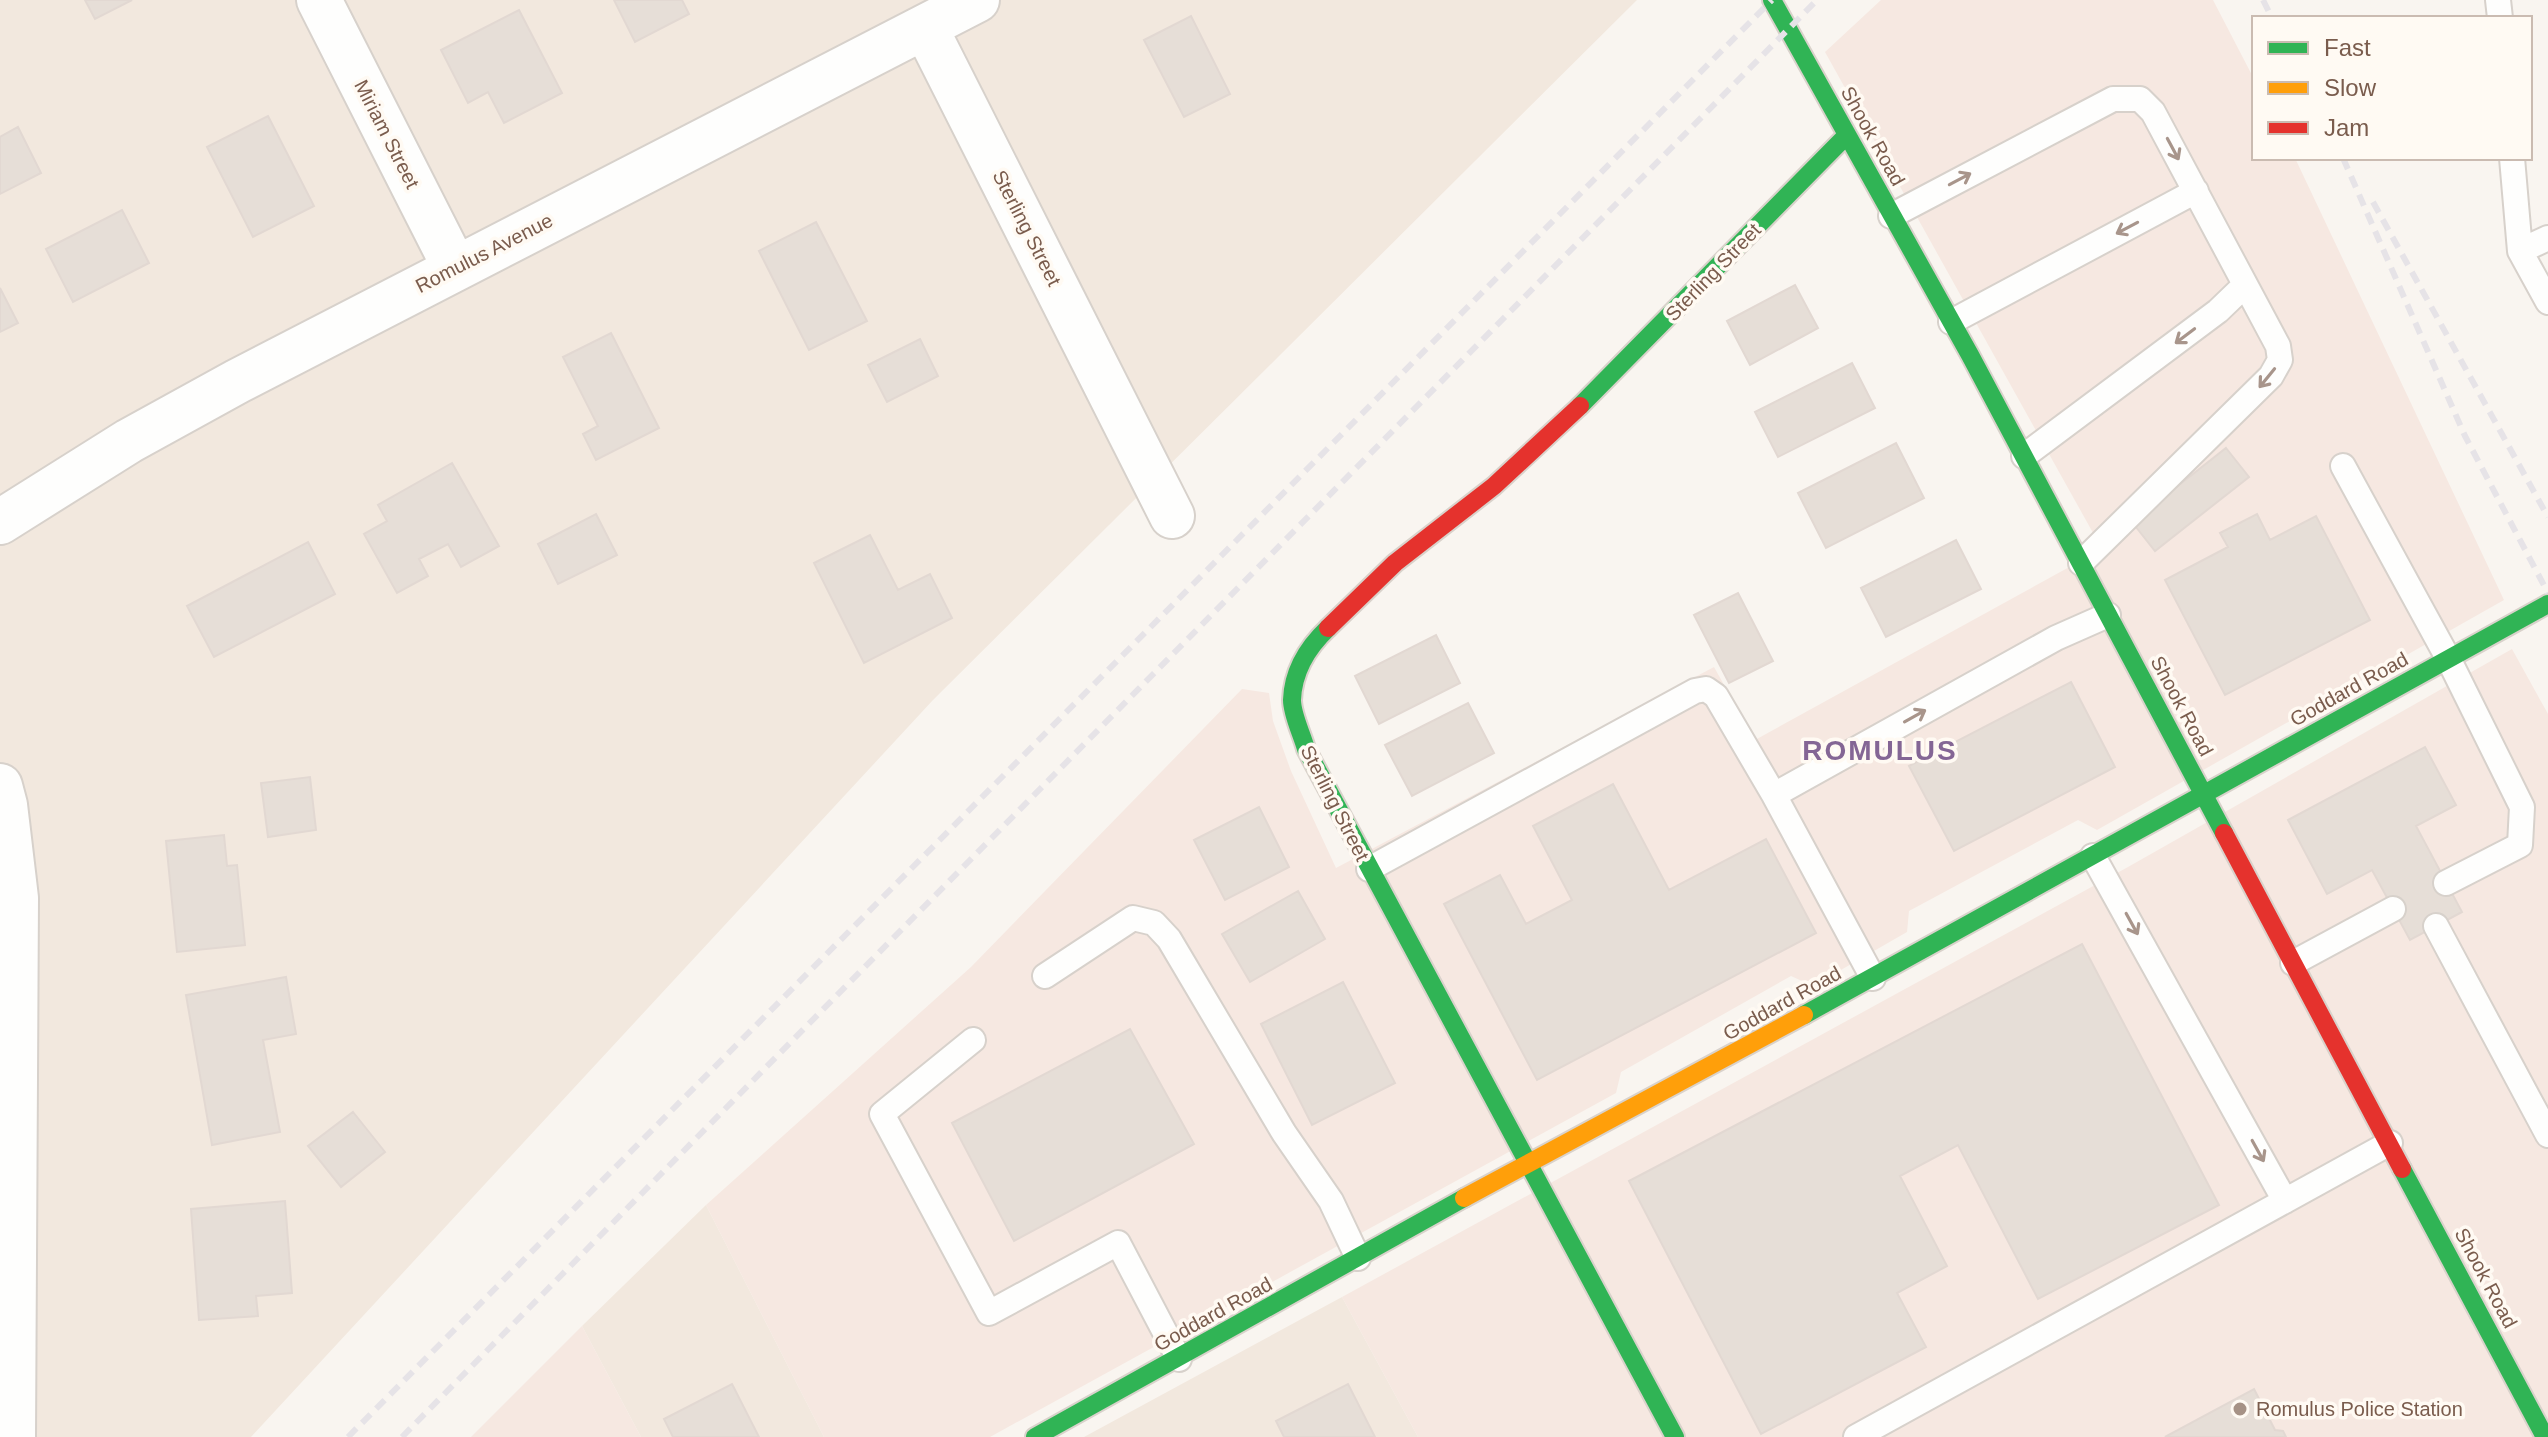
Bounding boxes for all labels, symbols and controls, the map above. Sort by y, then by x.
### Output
legend [2252,16,2532,160]
text: Fast [2324,34,2371,61]
text: Slow [2324,74,2377,101]
street label: Miriam Street [350,76,424,192]
street label: Shook Road [1837,83,1909,189]
text: Jam [2324,114,2369,141]
one-way arrow [2165,137,2181,160]
street label: Sterling Street [988,167,1066,290]
one-way arrow [1947,170,1971,186]
street label: Romulus Avenue [412,209,556,297]
street label: Sterling Street [1661,218,1765,325]
one-way arrow [2115,221,2139,237]
one-way arrow [2175,327,2197,344]
one-way arrow [2258,368,2276,388]
street label: Goddard Road [2286,648,2412,730]
street label: Shook Road [2146,652,2218,760]
one-way arrow [1903,708,1926,724]
district label: ROMULUS [1802,735,1958,766]
street label: Sterling Street [1296,742,1374,865]
one-way arrow [2124,912,2140,935]
street label: Goddard Road [1719,962,1845,1044]
one-way arrow [2250,1139,2266,1163]
street label: Shook Road [2450,1224,2522,1332]
street label: Goddard Road [1150,1273,1276,1355]
place label: Romulus Police Station [2256,1398,2463,1420]
marker: Romulus Police Station [2231,1400,2249,1418]

